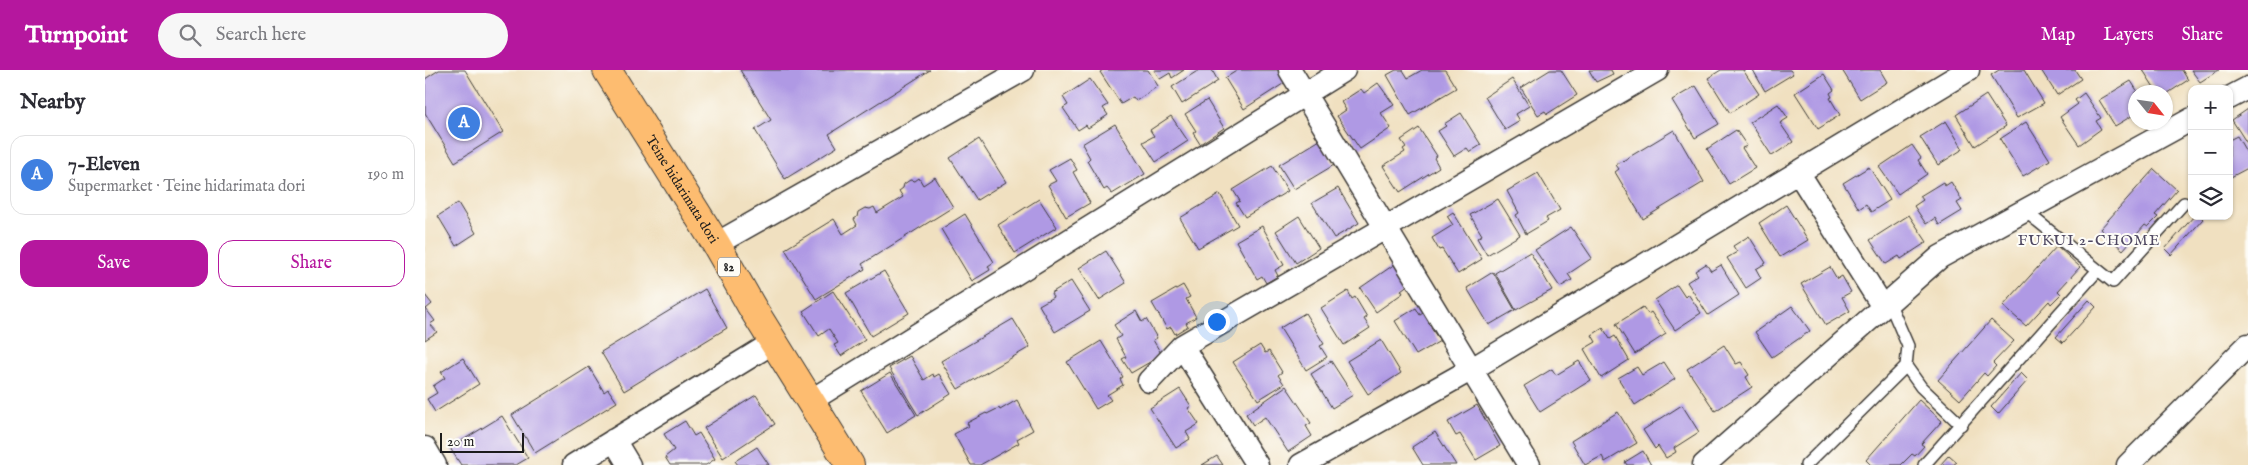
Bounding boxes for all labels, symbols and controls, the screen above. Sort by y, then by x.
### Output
search box [158,13,508,58]
text: Turnpoint [25,20,128,51]
icon: search [176,21,204,49]
text: Search here [216,23,306,47]
text: Map [2041,24,2075,47]
text: Layers [2103,24,2154,47]
text: Share [2182,24,2223,47]
north arrow [2128,85,2173,130]
map controls [2188,85,2233,220]
button: + [2188,85,2233,130]
text: Nearby [20,89,85,116]
pin: A [448,104,480,142]
button: − [2188,130,2233,175]
street label: Teine hidarimata dori [641,132,723,247]
text: 7-Eleven [68,153,140,177]
text: A [32,165,42,185]
text: 190 m [367,165,404,185]
button: layers [2188,175,2233,220]
text: Supermarket · Teine hidarimata dori [68,177,305,197]
district label: FUKUI 2-CHOME [2018,231,2160,250]
button: Save [20,240,208,287]
button: Share [218,240,405,287]
road number: 82 [718,258,740,276]
your location [1204,309,1230,335]
scale bar [440,430,524,453]
text: 20 m [447,433,474,451]

